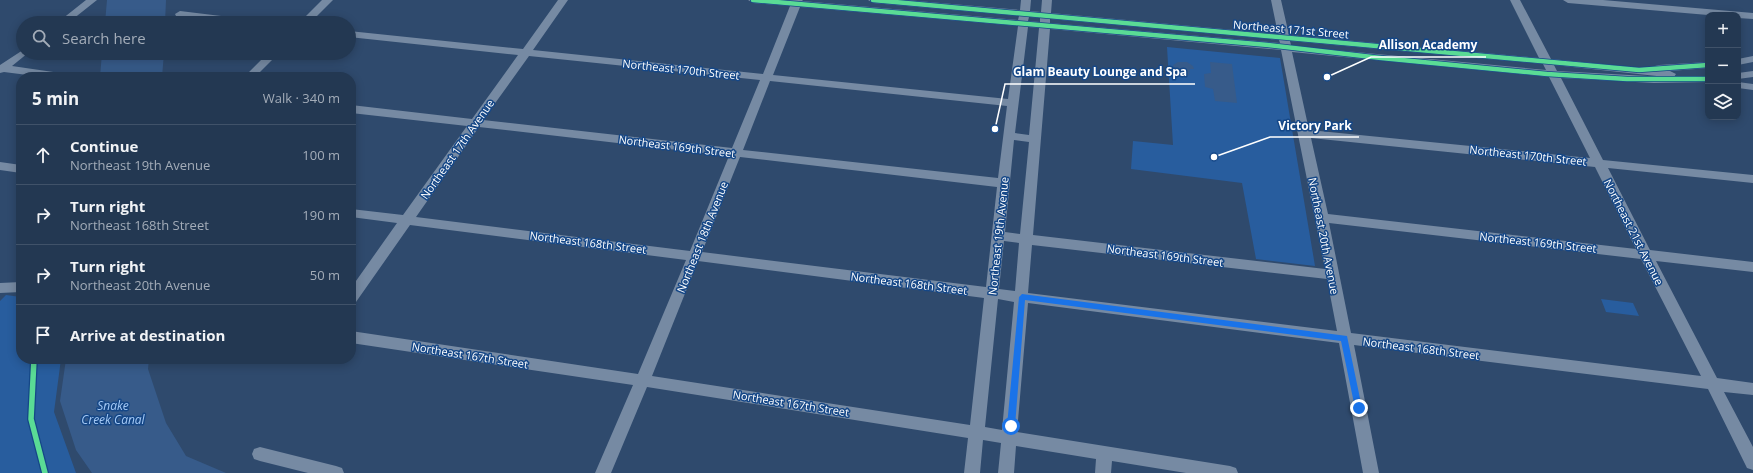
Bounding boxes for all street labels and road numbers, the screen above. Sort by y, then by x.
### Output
street label: Northeast 171st Street [1233,16,1350,42]
street label: Northeast 170th Street [622,55,740,83]
street label: Northeast 17th Avenue [417,96,497,202]
street label: Northeast 169th Street [618,131,736,161]
street label: Northeast 170th Street [1469,141,1587,169]
street label: Northeast 19th Avenue [984,176,1012,296]
street label: Northeast 20th Avenue [1305,176,1343,296]
street label: Northeast 21st Avenue [1601,176,1667,288]
street label: Northeast 18th Avenue [673,179,731,295]
street label: Northeast 168th Street [529,227,647,257]
street label: Northeast 169th Street [1479,228,1597,256]
street label: Northeast 169th Street [1106,240,1224,270]
street label: Northeast 168th Street [850,268,968,298]
street label: Northeast 168th Street [1362,333,1480,363]
street label: Northeast 167th Street [411,338,529,372]
street label: Northeast 167th Street [732,386,850,420]

